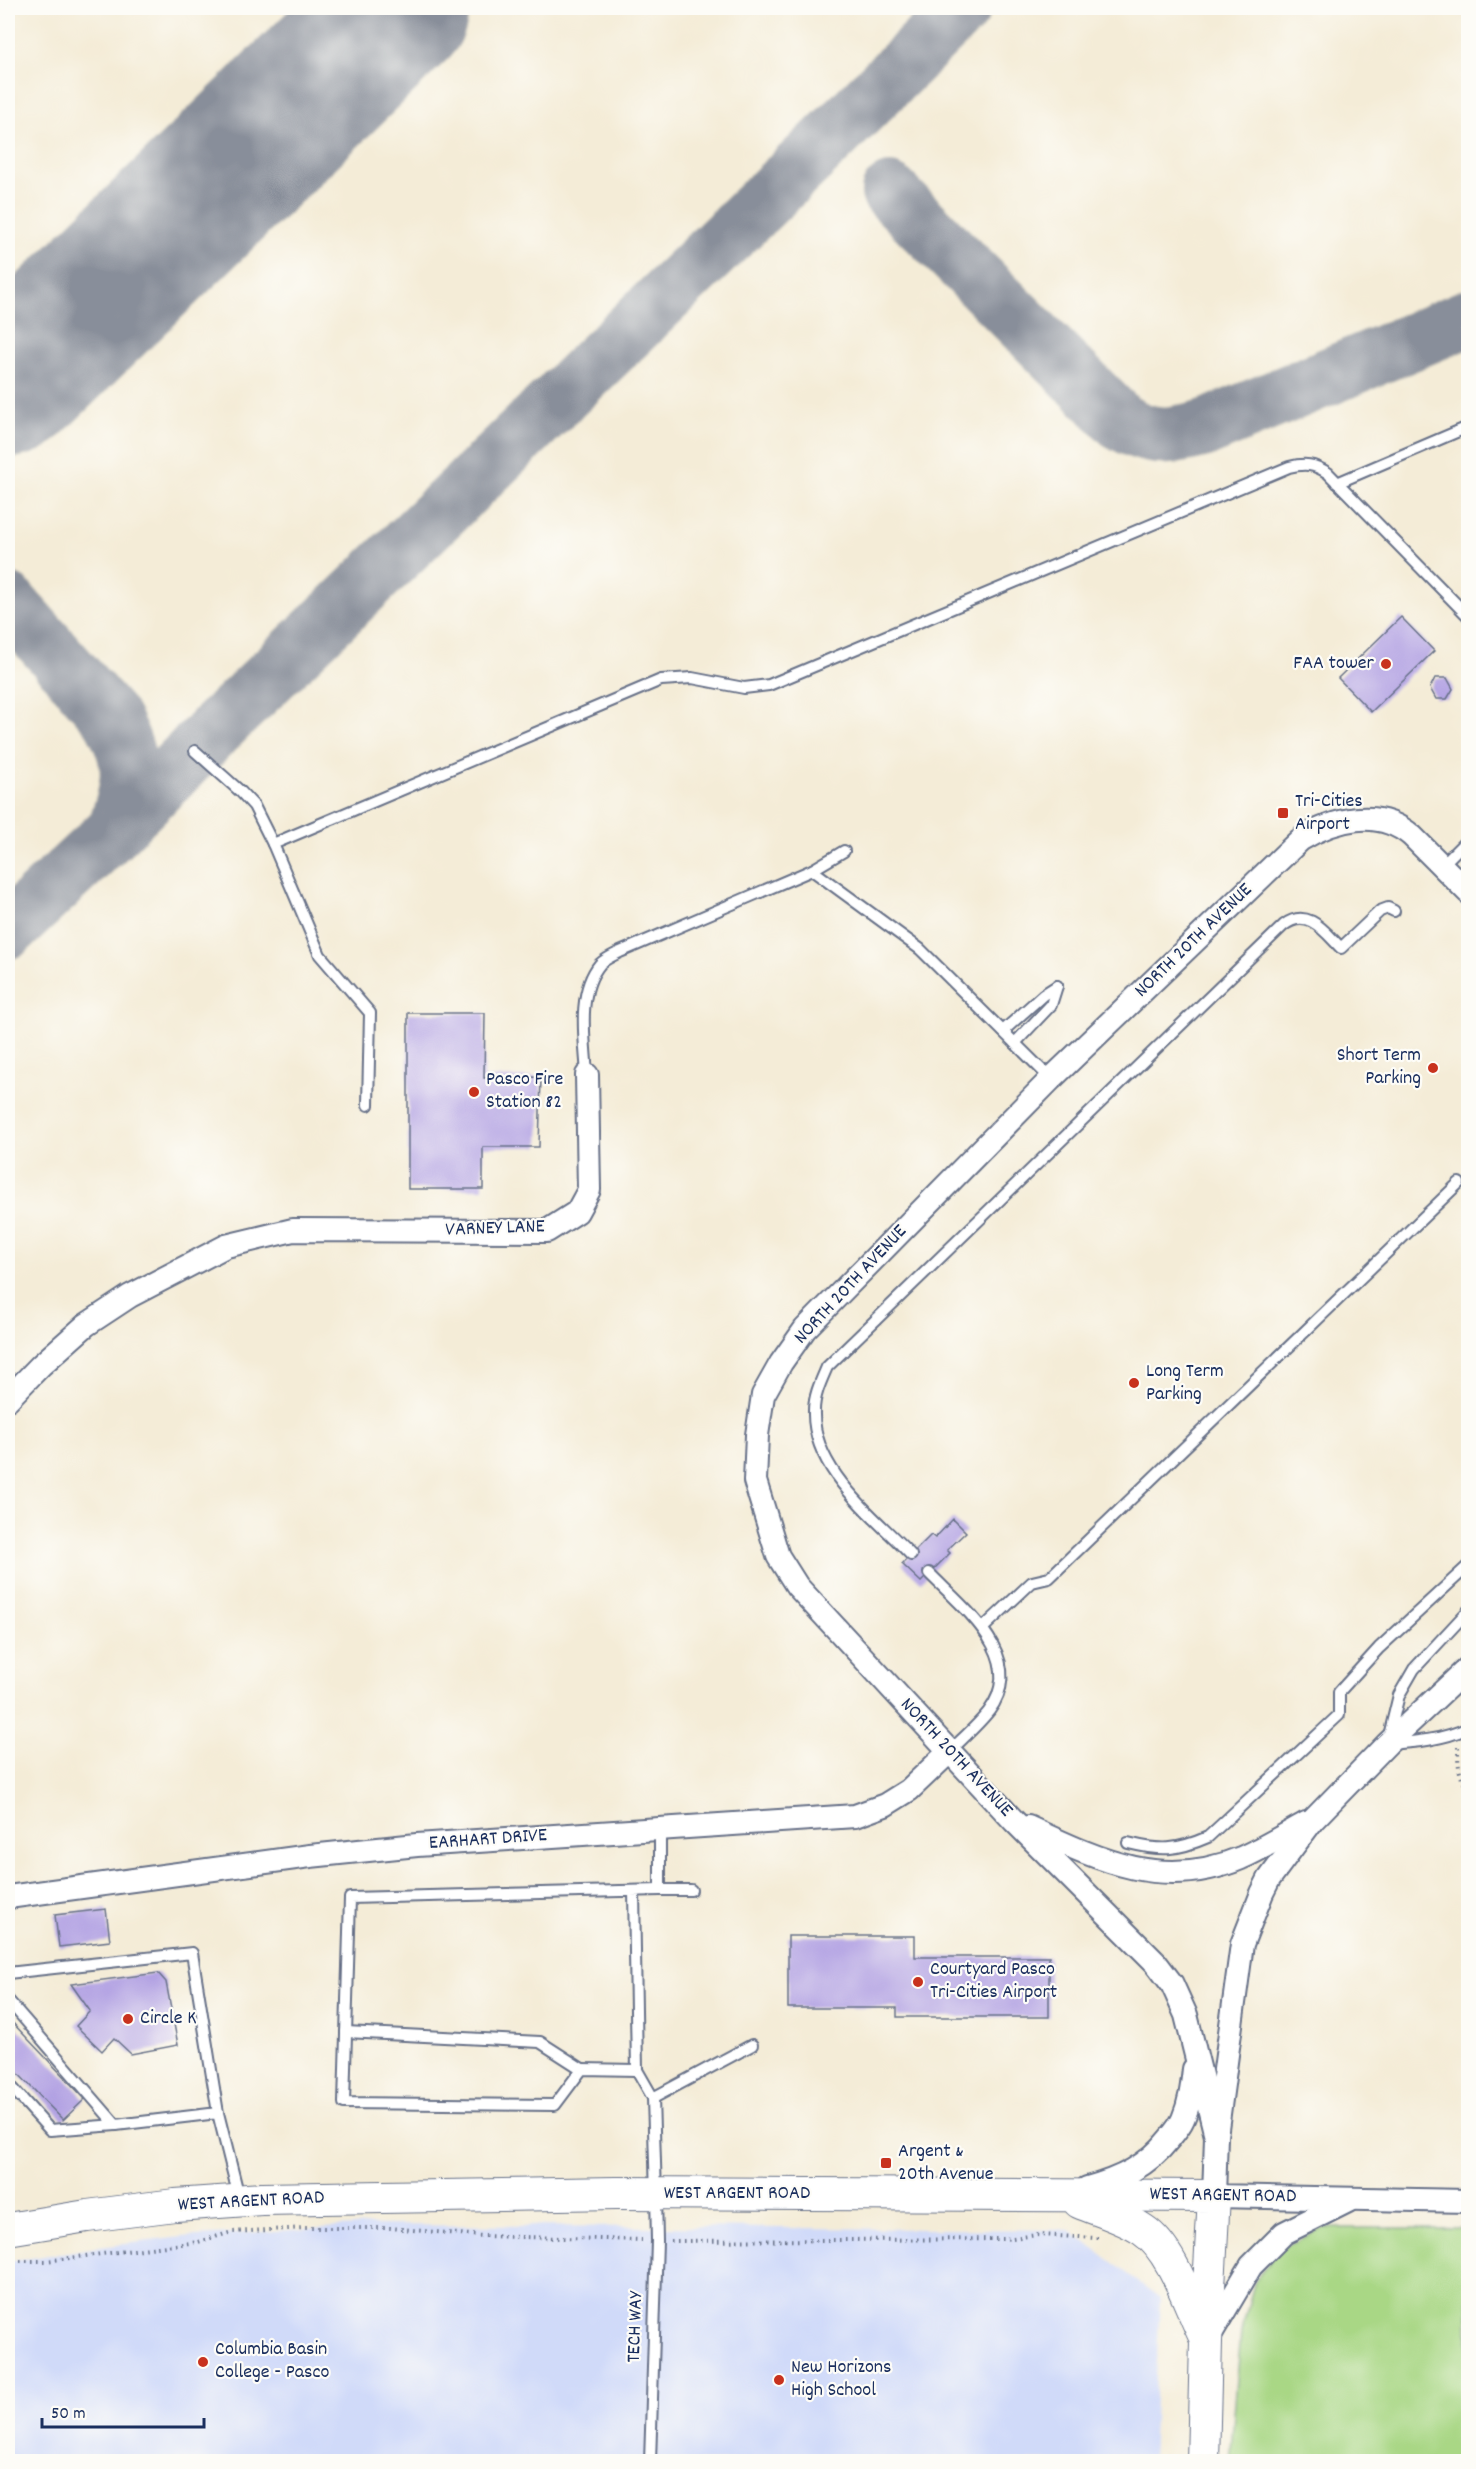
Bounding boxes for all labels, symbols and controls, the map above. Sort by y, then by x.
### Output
place label: FAA tower [1293,650,1375,678]
marker: FAA tower [1379,657,1393,671]
place label: Tri-Cities Airport [1295,788,1363,839]
marker: Tri-Cities Airport [1276,806,1290,820]
street label: NORTH 20TH AVENUE [1129,877,1259,1005]
place label: Short Term Parking [1337,1042,1421,1093]
marker: Short Term Parking [1426,1061,1440,1075]
place label: Pasco Fire Station 82 [486,1066,563,1117]
marker: Pasco Fire Station 82 [467,1085,481,1099]
street label: VARNEY LANE [445,1213,545,1245]
street label: NORTH 20TH AVENUE [788,1219,914,1351]
place label: Long Term Parking [1146,1358,1224,1409]
marker: Long Term Parking [1127,1376,1141,1390]
street label: NORTH 20TH AVENUE [893,1692,1019,1824]
street label: EARHART DRIVE [428,1822,548,1858]
place label: Courtyard Pasco Tri-Cities Airport [930,1956,1057,2007]
marker: Courtyard Pasco Tri-Cities Airport [911,1975,925,1989]
place label: Circle K [140,2005,196,2033]
marker: Circle K [121,2012,135,2026]
place label: Argent & 20th Avenue [898,2138,994,2189]
marker: Argent & 20th Avenue [879,2156,893,2170]
street label: WEST ARGENT ROAD [664,2180,810,2208]
street label: WEST ARGENT ROAD [1149,2181,1297,2211]
street label: WEST ARGENT ROAD [177,2184,325,2220]
street label: TECH WAY [621,2290,651,2363]
place label: Columbia Basin College - Pasco [215,2336,330,2387]
place label: New Horizons High School [791,2354,892,2405]
marker: Columbia Basin College - Pasco [196,2355,210,2369]
marker: New Horizons High School [772,2373,786,2387]
scale bar [42,2391,204,2429]
text: 50 m [51,2402,86,2427]

